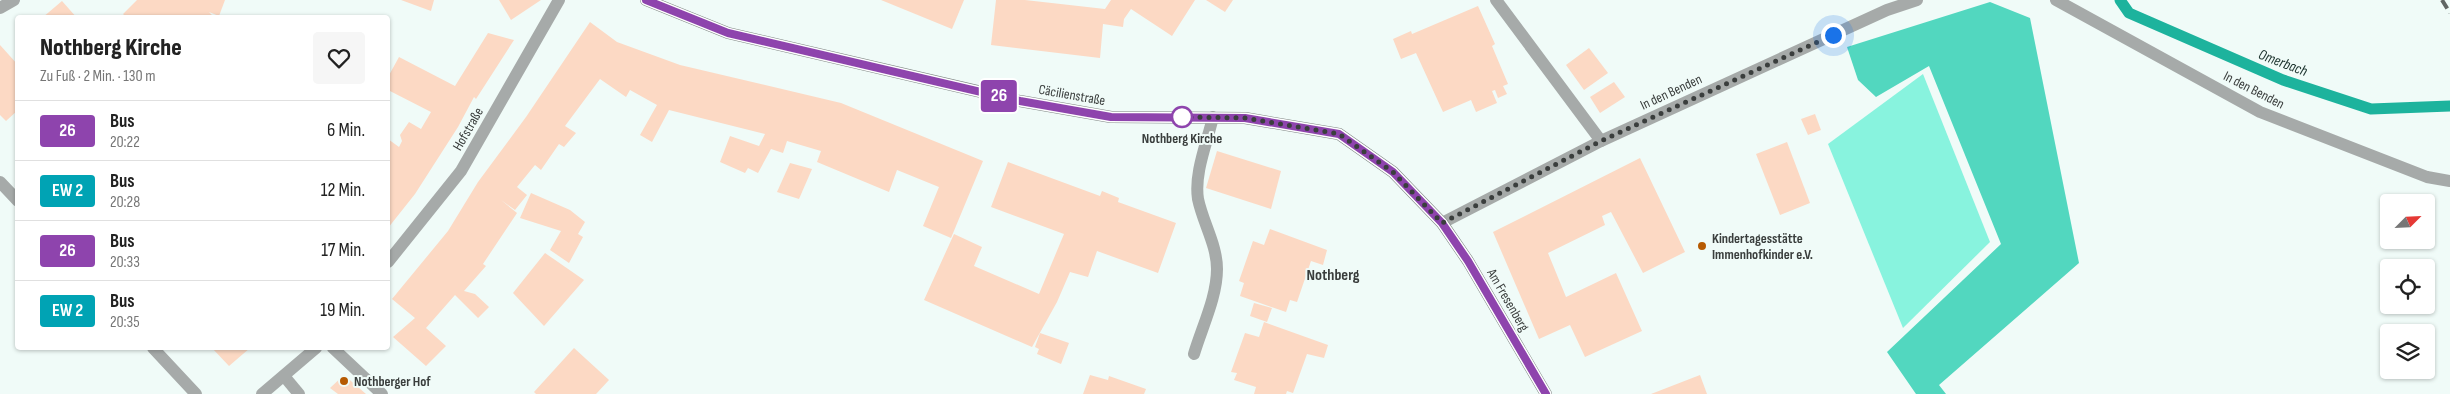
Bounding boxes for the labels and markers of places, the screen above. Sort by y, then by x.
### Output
marker: Nothberg Kirche [1171,106,1193,128]
place label: Nothberg Kirche [1142,130,1222,147]
place label: Kindertagesstätte Immenhofkinder e.V. [1712,230,1813,263]
marker: Kindertagesstätte Immenhofkinder e.V. [1696,240,1708,252]
place label: Nothberger Hof [354,373,431,390]
marker: Nothberger Hof [338,375,350,387]

